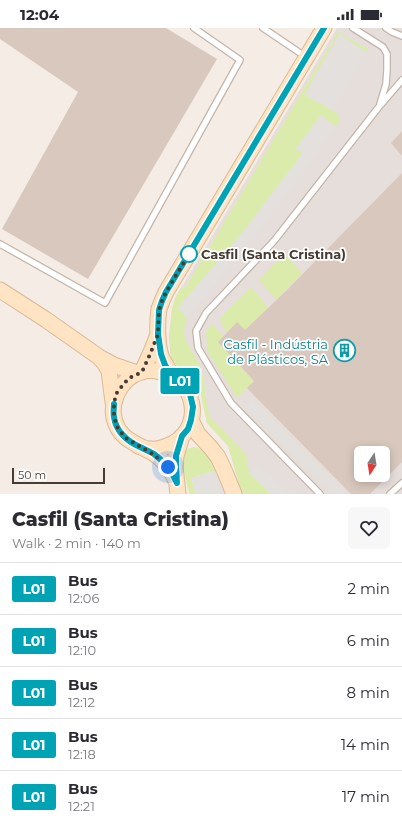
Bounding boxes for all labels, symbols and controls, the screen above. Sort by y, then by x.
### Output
text: 12:04 [20,5,59,24]
marker: Casfil (Santa Cristina) [180,245,198,263]
place label: Casfil (Santa Cristina) [201,246,346,262]
place label: Casfil - Indústria de Plásticos, SA [224,336,329,367]
building icon: Casfil - Indústria de Plásticos, SA [331,338,357,364]
line badge: L01 [157,368,203,394]
text: L01 [168,372,192,390]
north arrow [354,446,390,482]
map controls [354,446,390,482]
your location [158,457,178,477]
scale bar [12,466,105,485]
text: 50 m [18,468,46,482]
button: heart [348,507,390,549]
text: Casfil (Santa Cristina) [12,508,229,531]
text: Walk · 2 min · 140 m [12,535,141,551]
text: Bus [68,571,98,590]
text: 2 min [347,579,390,598]
text: L01 [22,580,46,598]
text: 12:06 [68,590,99,606]
text: Bus [68,623,98,642]
text: 6 min [347,631,390,650]
text: L01 [22,632,46,650]
text: 12:10 [68,642,96,658]
text: Bus [68,675,98,694]
text: 8 min [346,683,390,702]
text: L01 [22,684,46,702]
text: 12:12 [68,694,95,710]
text: Bus [68,727,98,746]
text: 14 min [341,735,390,754]
text: L01 [22,736,46,754]
text: 12:18 [68,746,96,762]
text: Bus [68,779,98,798]
text: 17 min [342,787,390,806]
text: L01 [22,788,46,806]
text: 12:21 [68,798,95,814]

